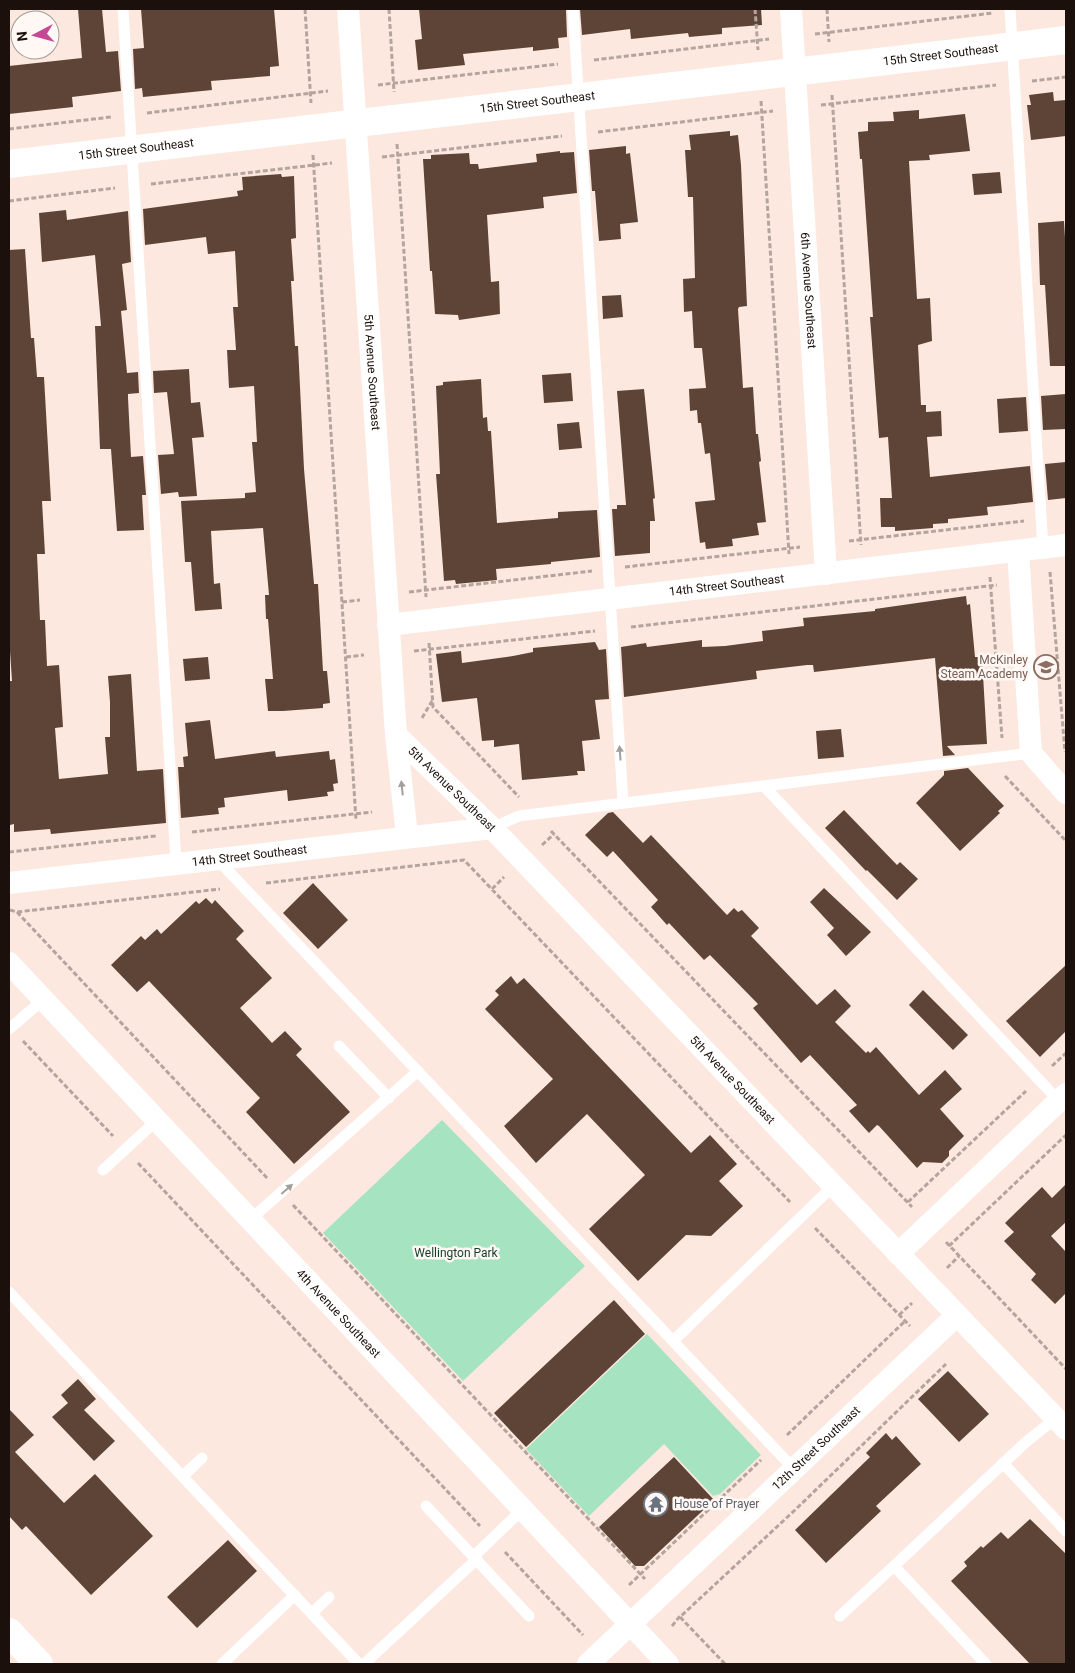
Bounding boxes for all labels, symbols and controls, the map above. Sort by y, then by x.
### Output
north arrow [10,10,60,60]
text: N [14,31,31,42]
street label: 15th Street Southeast [882,41,999,68]
street label: 15th Street Southeast [479,88,596,116]
street label: 15th Street Southeast [78,135,195,163]
street label: 6th Avenue Southeast [798,232,819,349]
street label: 5th Avenue Southeast [361,313,383,431]
street label: 14th Street Southeast [668,571,785,599]
place label: McKinley Steam Academy [941,653,1028,681]
school or university icon: McKinley Steam Academy [1033,654,1059,680]
street label: 5th Avenue Southeast [405,744,499,835]
one-way arrow [615,745,623,761]
one-way arrow [398,780,406,796]
street label: 14th Street Southeast [191,842,308,869]
street label: 5th Avenue Southeast [687,1033,778,1127]
one-way arrow [280,1183,293,1194]
park label: Wellington Park [414,1246,499,1260]
street label: 4th Avenue Southeast [293,1266,384,1361]
street label: 12th Street Southeast [769,1403,863,1493]
temple icon: House of Prayer [643,1491,669,1517]
place label: House of Prayer [674,1497,759,1511]

